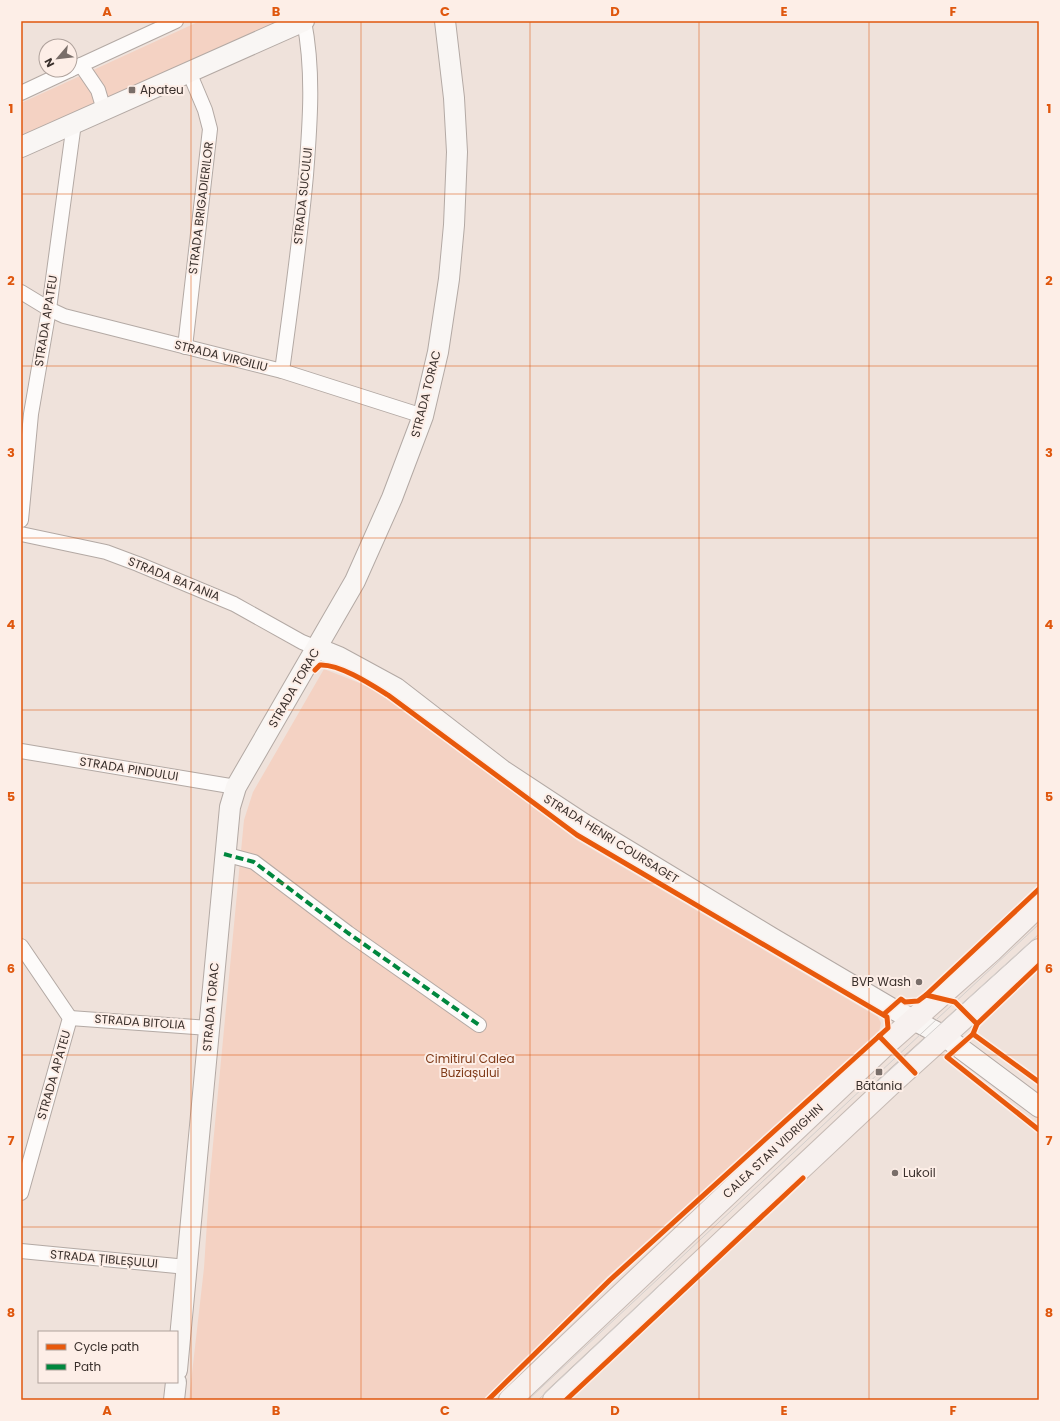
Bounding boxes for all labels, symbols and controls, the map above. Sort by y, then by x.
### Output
text: A [102,2,112,21]
text: B [272,2,281,21]
text: C [440,2,450,21]
text: D [610,2,620,21]
text: E [780,2,788,21]
text: F [949,2,957,21]
north arrow [38,38,78,78]
text: N [40,55,58,70]
place label: Apateu [140,81,184,98]
marker: Apateu [127,85,137,95]
text: 1 [9,99,13,118]
text: 1 [1047,99,1051,118]
street label: STRADA BRIGADIERILOR [184,141,217,275]
street label: STRADA SUCULUI [289,147,316,245]
text: 2 [7,271,15,290]
text: 2 [1045,271,1053,290]
street label: STRADA APATEU [30,274,61,368]
street label: STRADA VIRGILIU [173,336,270,375]
street label: STRADA TORAC [406,349,445,439]
text: 3 [7,443,15,462]
text: 3 [1045,443,1053,462]
street label: STRADA BATANIA [125,552,223,605]
text: 4 [7,615,16,634]
text: 4 [1045,615,1054,634]
street label: STRADA TORAC [264,645,323,731]
street label: STRADA PINDULUI [78,752,180,785]
text: 5 [7,787,15,806]
text: 5 [1045,787,1053,806]
street label: STRADA HENRI COURSAGET [541,790,682,887]
text: 6 [7,959,15,978]
text: 6 [1045,959,1053,978]
street label: STRADA TORAC [198,962,223,1052]
place label: BVP Wash [852,973,911,990]
marker: BVP Wash [914,977,924,987]
street label: STRADA BITOLIA [94,1010,186,1033]
street label: STRADA APATEU [33,1028,74,1122]
park label: Cimitirul Calea Buziașului [425,1050,515,1081]
marker: Bătania [874,1067,884,1077]
place label: Bătania [856,1077,902,1094]
street label: CALEA STAN VIDRIGHIN [719,1099,827,1202]
text: 7 [8,1131,15,1150]
text: 7 [1046,1131,1053,1150]
place label: Lukoil [903,1164,936,1181]
marker: Lukoil [890,1168,900,1178]
street label: STRADA ȚIBLEȘULUI [49,1245,159,1272]
text: 8 [7,1303,15,1322]
text: 8 [1045,1303,1053,1322]
legend [38,1331,178,1383]
text: Cycle path [74,1338,139,1355]
text: Path [74,1358,101,1375]
text: A [102,1401,112,1420]
text: B [272,1401,281,1420]
text: C [440,1401,450,1420]
text: D [610,1401,620,1420]
text: E [780,1401,788,1420]
text: F [949,1401,957,1420]

